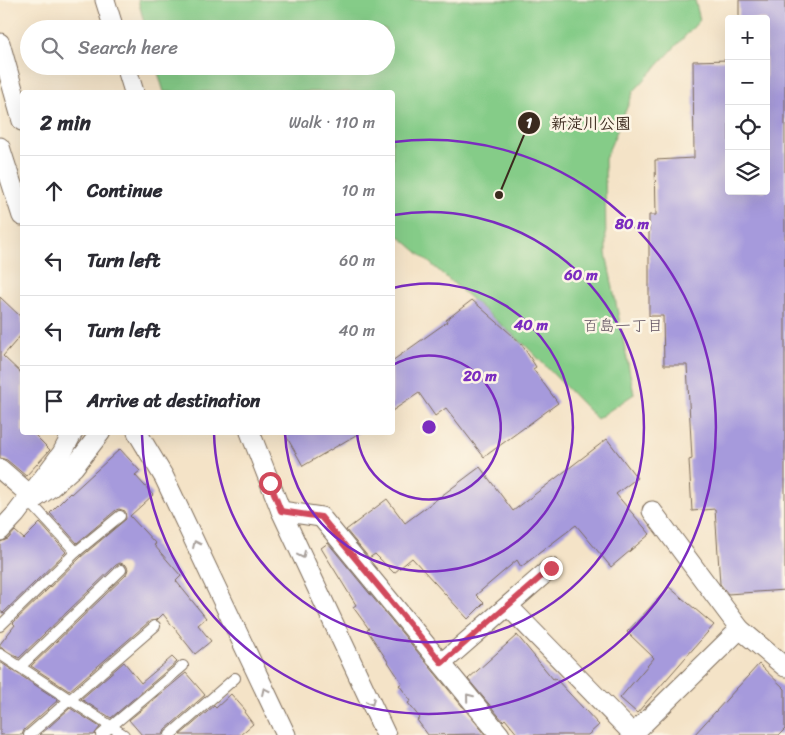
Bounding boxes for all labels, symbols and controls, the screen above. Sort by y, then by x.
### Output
map controls [725,15,770,195]
button: + [725,15,770,60]
search box [20,20,395,75]
text: Search here [78,31,178,64]
icon: search [38,34,66,62]
button: − [725,60,770,105]
text: 2 min [40,104,91,142]
button: locate [725,105,770,150]
text: Walk · 110 m [289,108,375,137]
callout: 新淀川公園 [516,108,641,139]
text: 新淀川公園 [551,109,631,138]
text: 1 [526,110,533,136]
button: layers [725,150,770,195]
text: Continue [87,174,163,207]
text: 10 m [342,176,375,205]
icon: ahead [40,177,68,205]
text: 80 m [614,211,649,237]
text: Turn left [87,244,160,277]
text: 60 m [339,246,375,275]
icon: left [40,247,68,275]
text: 60 m [563,262,598,288]
district label: 百島一丁目 [583,311,663,340]
text: 40 m [513,312,549,338]
text: Turn left [87,314,160,347]
text: 40 m [338,316,375,345]
icon: left [40,317,68,345]
text: 20 m [462,363,497,389]
text: Arrive at destination [87,384,260,417]
icon: arrive [40,387,68,415]
centre of rings [420,418,438,436]
route start [259,472,282,495]
one-way arrow [192,540,202,549]
one-way arrow [296,550,306,559]
route end [540,557,563,580]
one-way arrow [261,687,271,696]
one-way arrow [467,694,475,703]
one-way arrow [364,697,375,706]

